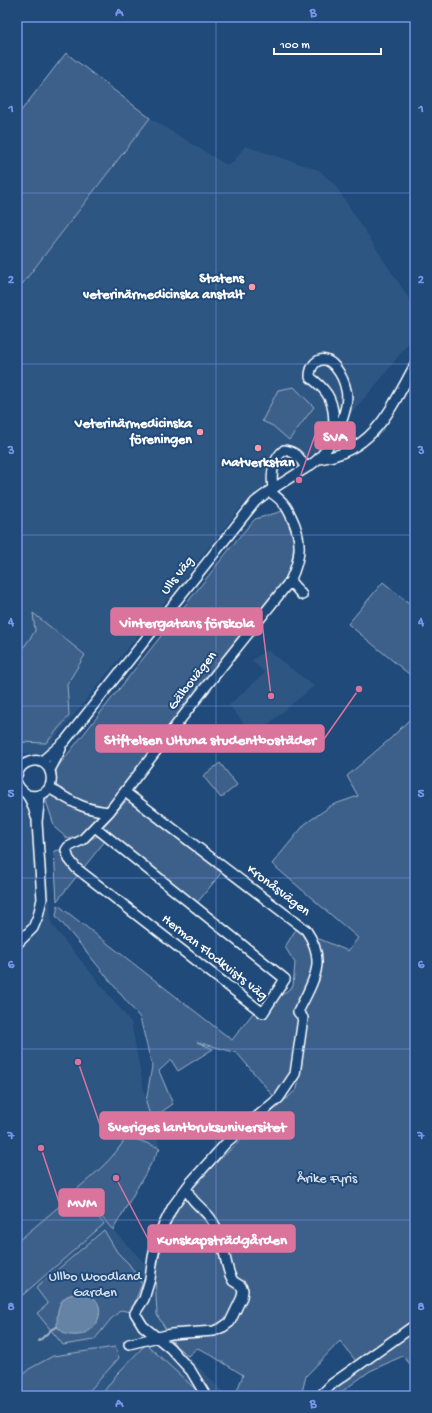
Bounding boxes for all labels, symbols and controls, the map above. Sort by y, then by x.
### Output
text: A [114,6,124,21]
text: B [309,6,318,21]
scale bar [274,30,381,56]
text: 100 m [279,39,310,53]
text: 1 [7,102,14,117]
text: 1 [417,102,424,117]
place label: Statens veterinärmedicinska anstalt [82,271,245,304]
text: 2 [8,273,15,288]
text: 2 [418,273,425,288]
marker: Statens veterinärmedicinska anstalt [247,282,257,292]
place label: Veterinärmedicinska föreningen [74,416,193,449]
callout: SVA [315,422,355,449]
marker: Veterinärmedicinska föreningen [195,427,205,437]
text: SVA [323,429,348,447]
marker: Matverkstan [253,443,263,453]
text: 3 [7,444,15,459]
text: 3 [417,444,425,459]
place label: Matverkstan [221,455,295,472]
street label: Ulls väg [158,553,198,599]
callout: Vintergatans förskola [111,608,262,635]
text: 4 [7,615,15,630]
text: Vintergatans förskola [119,615,255,633]
text: 4 [417,615,425,630]
street label: Gälbovägen [165,648,221,714]
callout: Stiftelsen Ultuna studentbostäder [96,725,324,752]
text: Stiftelsen Ultuna studentbostäder [104,732,318,750]
text: 5 [8,787,15,802]
text: 5 [418,787,425,802]
street label: Kronåsvägen [243,862,313,921]
street label: Herman Flodkvists väg [157,911,271,1005]
text: 6 [8,958,15,973]
text: 6 [418,958,425,973]
callout: Sveriges lantbruksuniversitet [100,1112,294,1139]
text: Sveriges lantbruksuniversitet [108,1119,288,1137]
text: 7 [7,1129,16,1144]
text: 7 [417,1129,426,1144]
park label: Årike Fyris [297,1171,358,1188]
callout: MVM [59,1189,104,1216]
text: MVM [67,1195,97,1213]
callout: Kunskapsträdgården [148,1225,295,1252]
text: Kunskapsträdgården [156,1232,288,1250]
park label: Ullbo Woodland Garden [49,1269,143,1302]
text: 8 [7,1300,15,1315]
text: 8 [417,1300,425,1315]
text: A [114,1397,124,1412]
text: B [309,1397,318,1412]

